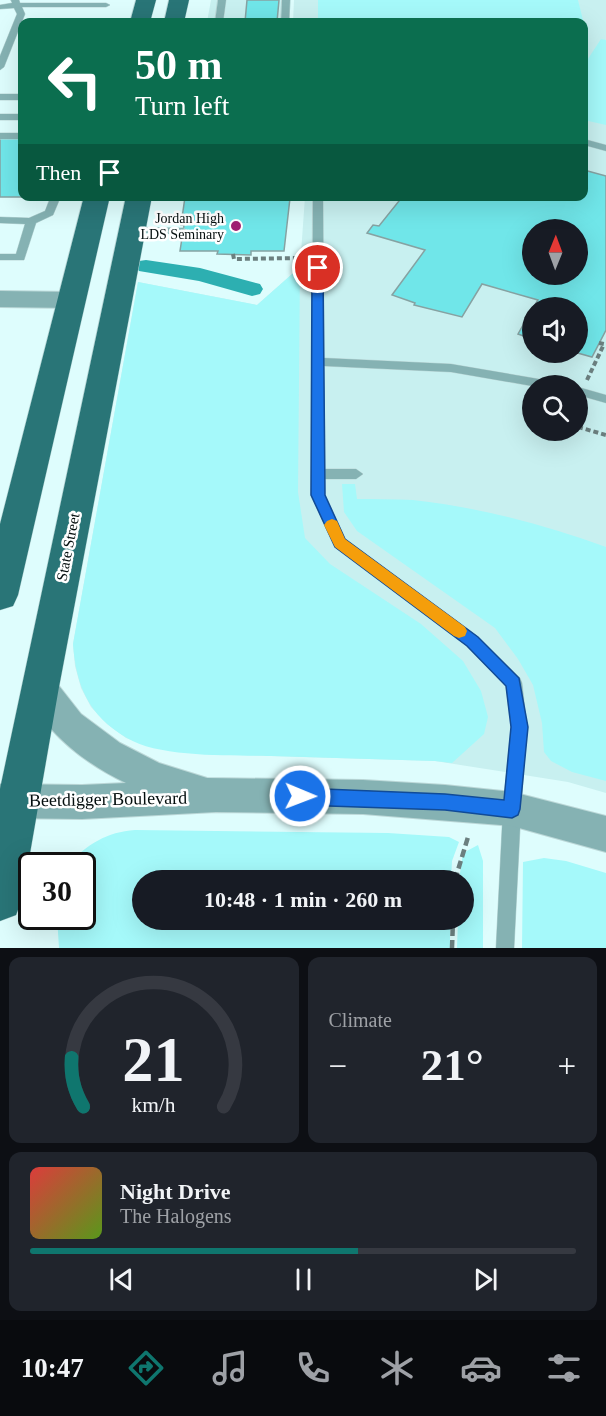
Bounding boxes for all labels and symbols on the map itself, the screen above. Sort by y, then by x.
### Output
place label: Jordan High LDS Seminary [140,211,224,242]
marker: Jordan High LDS Seminary [229,219,243,233]
north arrow [522,219,588,285]
pin [292,242,343,293]
street label: State Street [54,511,83,582]
position arrow [268,764,332,828]
street label: Beetdigger Boulevard [29,788,187,810]
speed limit sign: 30 [18,852,96,930]

